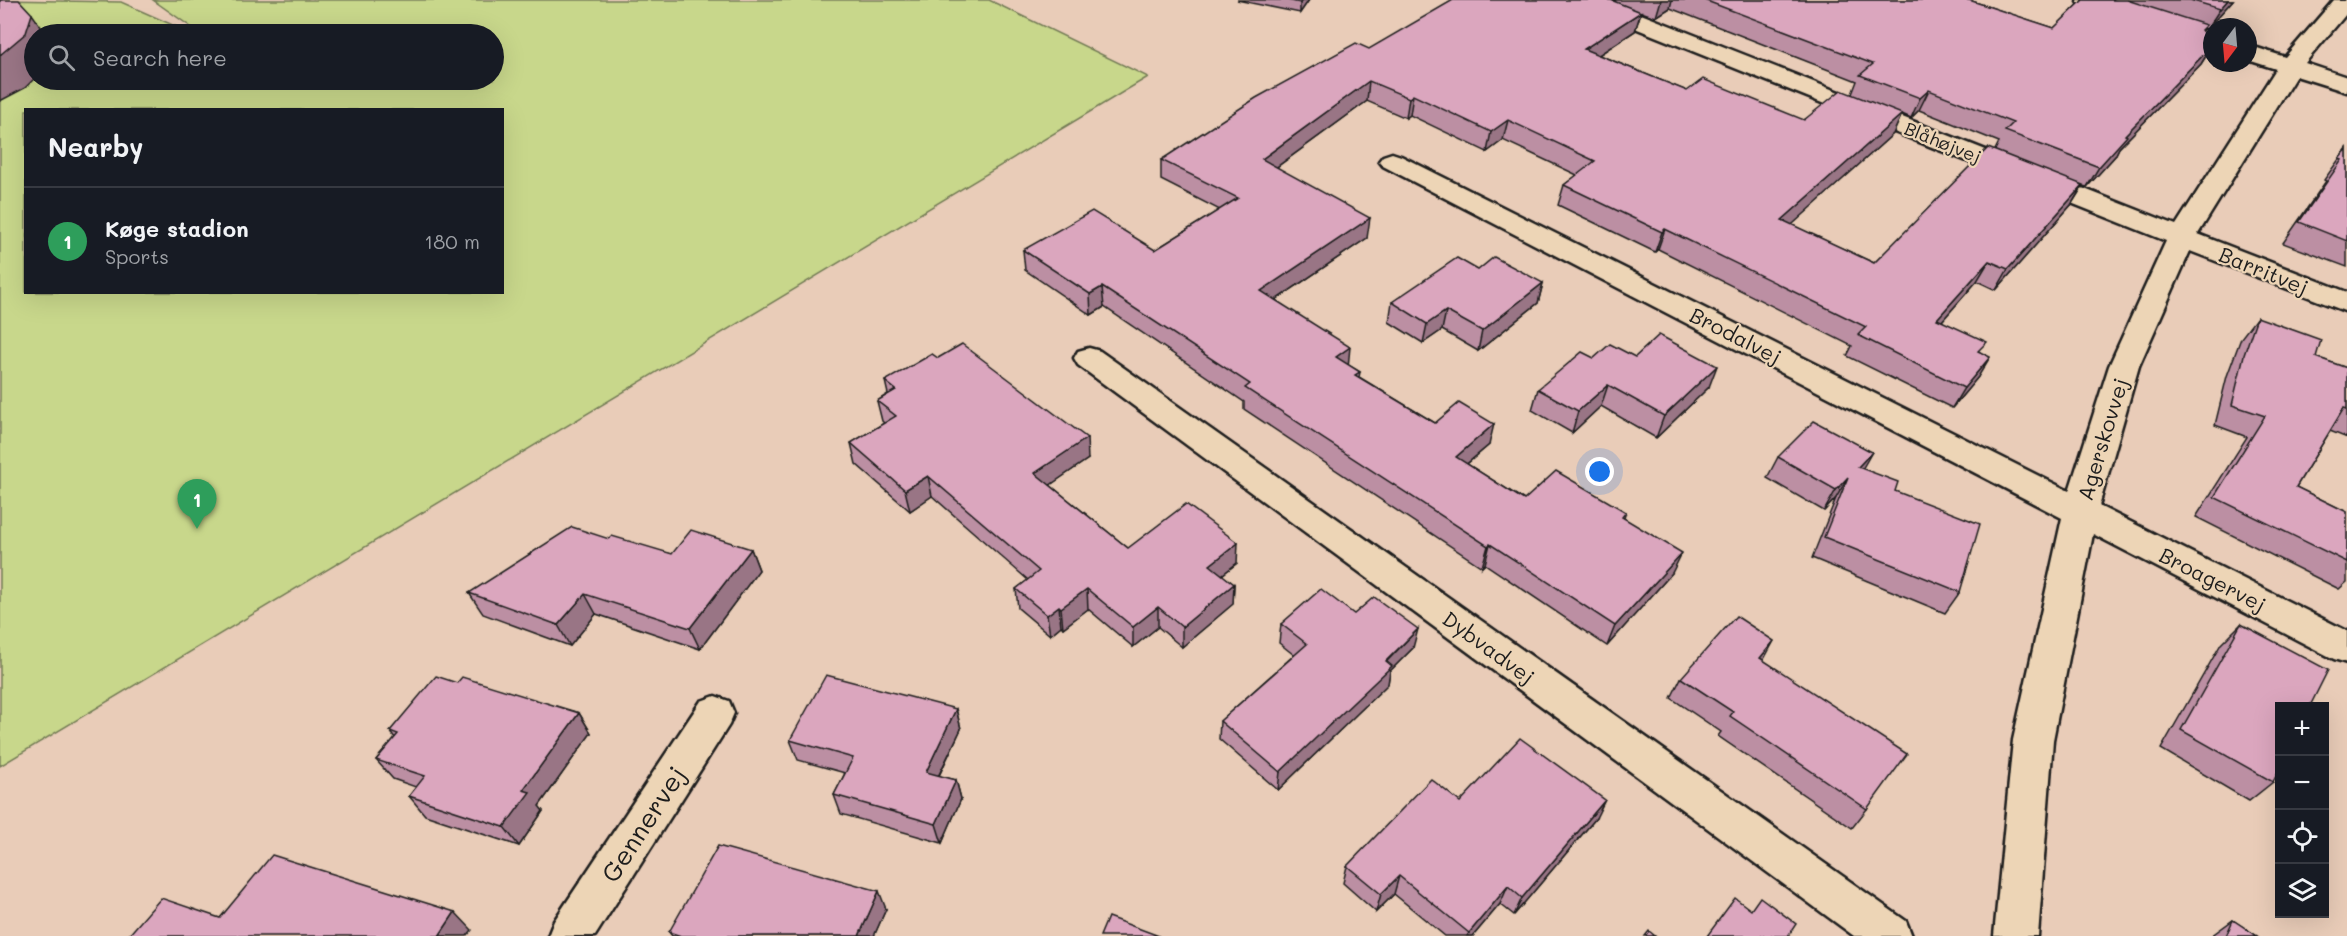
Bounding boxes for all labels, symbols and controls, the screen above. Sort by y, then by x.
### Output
north arrow [2203,18,2257,72]
search box [24,24,504,90]
icon: search [45,41,78,74]
text: Search here [93,43,227,72]
street label: Blåhøjvej [1901,116,1985,168]
text: Nearby [48,130,143,164]
text: Køge stadion [105,214,249,243]
text: 1 [63,228,72,254]
text: 180 m [424,228,480,254]
street label: Barritvej [2215,240,2313,300]
text: Sports [105,243,169,269]
street label: Brodalvej [1686,301,1786,369]
street label: Agerskovvej [2071,375,2133,503]
your location [1585,457,1614,486]
pin: 1 [178,480,216,529]
street label: Broagervej [2155,541,2271,617]
street label: Dybvadvej [1438,605,1540,689]
map controls [2275,702,2329,918]
button: + [2275,702,2329,756]
button: − [2275,756,2329,810]
street label: Gennervej [593,759,693,889]
button: locate [2275,810,2329,864]
button: layers [2275,864,2329,918]

